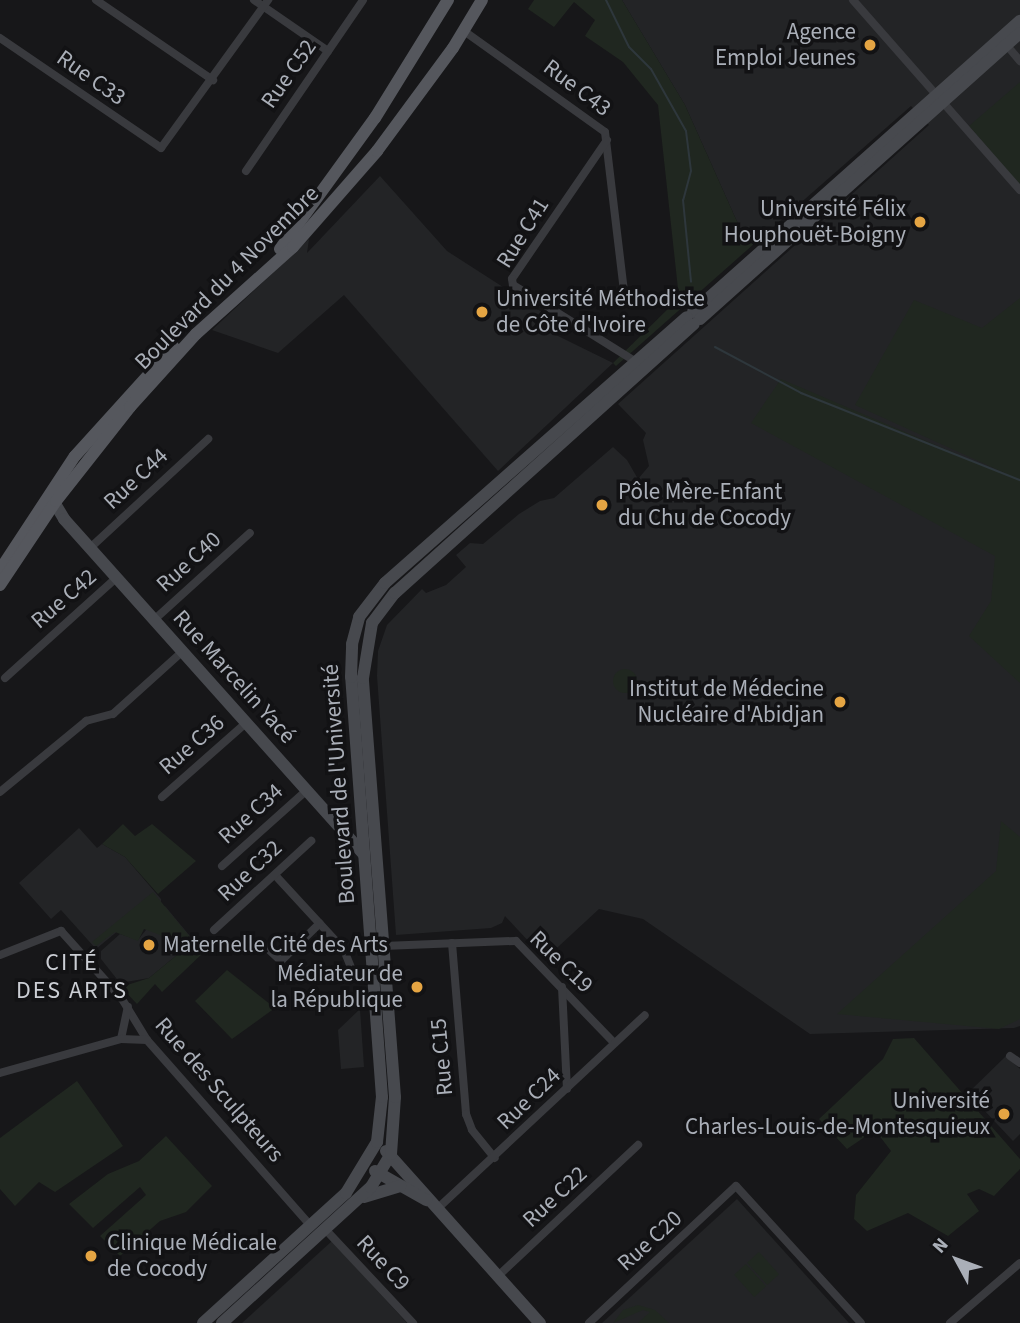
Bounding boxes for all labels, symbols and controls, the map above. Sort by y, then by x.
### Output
place label: Agence Emploi Jeunes [715,18,856,72]
street label: Rue C52 [255,34,323,114]
marker: Agence Emploi Jeunes [862,37,878,53]
street label: Rue C33 [51,44,131,112]
street label: Rue C43 [538,54,616,122]
street label: Boulevard du 4 Novembre [129,180,325,376]
street label: Rue C41 [491,193,555,273]
place label: Université Félix Houphouët-Boigny [724,195,906,249]
marker: Université Félix Houphouët-Boigny [912,214,928,230]
place label: Université Méthodiste de Côte d'Ivoire [496,285,705,339]
marker: Université Méthodiste de Côte d'Ivoire [474,304,490,320]
street label: Rue C44 [98,442,174,516]
place label: Pôle Mère-Enfant du Chu de Cocody [618,478,791,532]
marker: Pôle Mère-Enfant du Chu de Cocody [592,495,612,515]
street label: Rue C40 [151,526,227,598]
street label: Rue C42 [26,563,102,635]
street label: Rue Marcelin Yacé [167,605,301,749]
street label: Boulevard de l'Université [317,663,361,905]
place label: Institut de Médecine Nucléaire d'Abidjan [629,675,824,729]
marker: Institut de Médecine Nucléaire d'Abidjan [830,692,850,712]
street label: Rue C36 [154,709,230,781]
street label: Rue C34 [213,778,289,850]
street label: Rue C32 [212,834,288,908]
street label: Rue C19 [524,925,598,999]
place label: Maternelle Cité des Arts [163,931,388,959]
marker: Maternelle Cité des Arts [141,937,157,953]
district label: CITÉ DES ARTS [17,949,127,1005]
place label: Médiateur de la République [270,960,403,1014]
marker: Médiateur de la République [409,979,425,995]
street label: Rue des Sculpteurs [149,1012,289,1168]
street label: Rue C15 [425,1017,459,1097]
street label: Rue C24 [492,1062,566,1136]
place label: Université Charles-Louis-de-Montesquieux [685,1087,990,1141]
marker: Université Charles-Louis-de-Montesquieux [996,1106,1012,1122]
street label: Rue C22 [517,1160,593,1234]
street label: Rue C20 [612,1205,688,1277]
north arrow [922,1225,992,1295]
place label: Clinique Médicale de Cocody [107,1229,277,1283]
street label: Rue C9 [350,1229,416,1297]
text: N [926,1232,955,1260]
marker: Clinique Médicale de Cocody [81,1246,101,1266]

